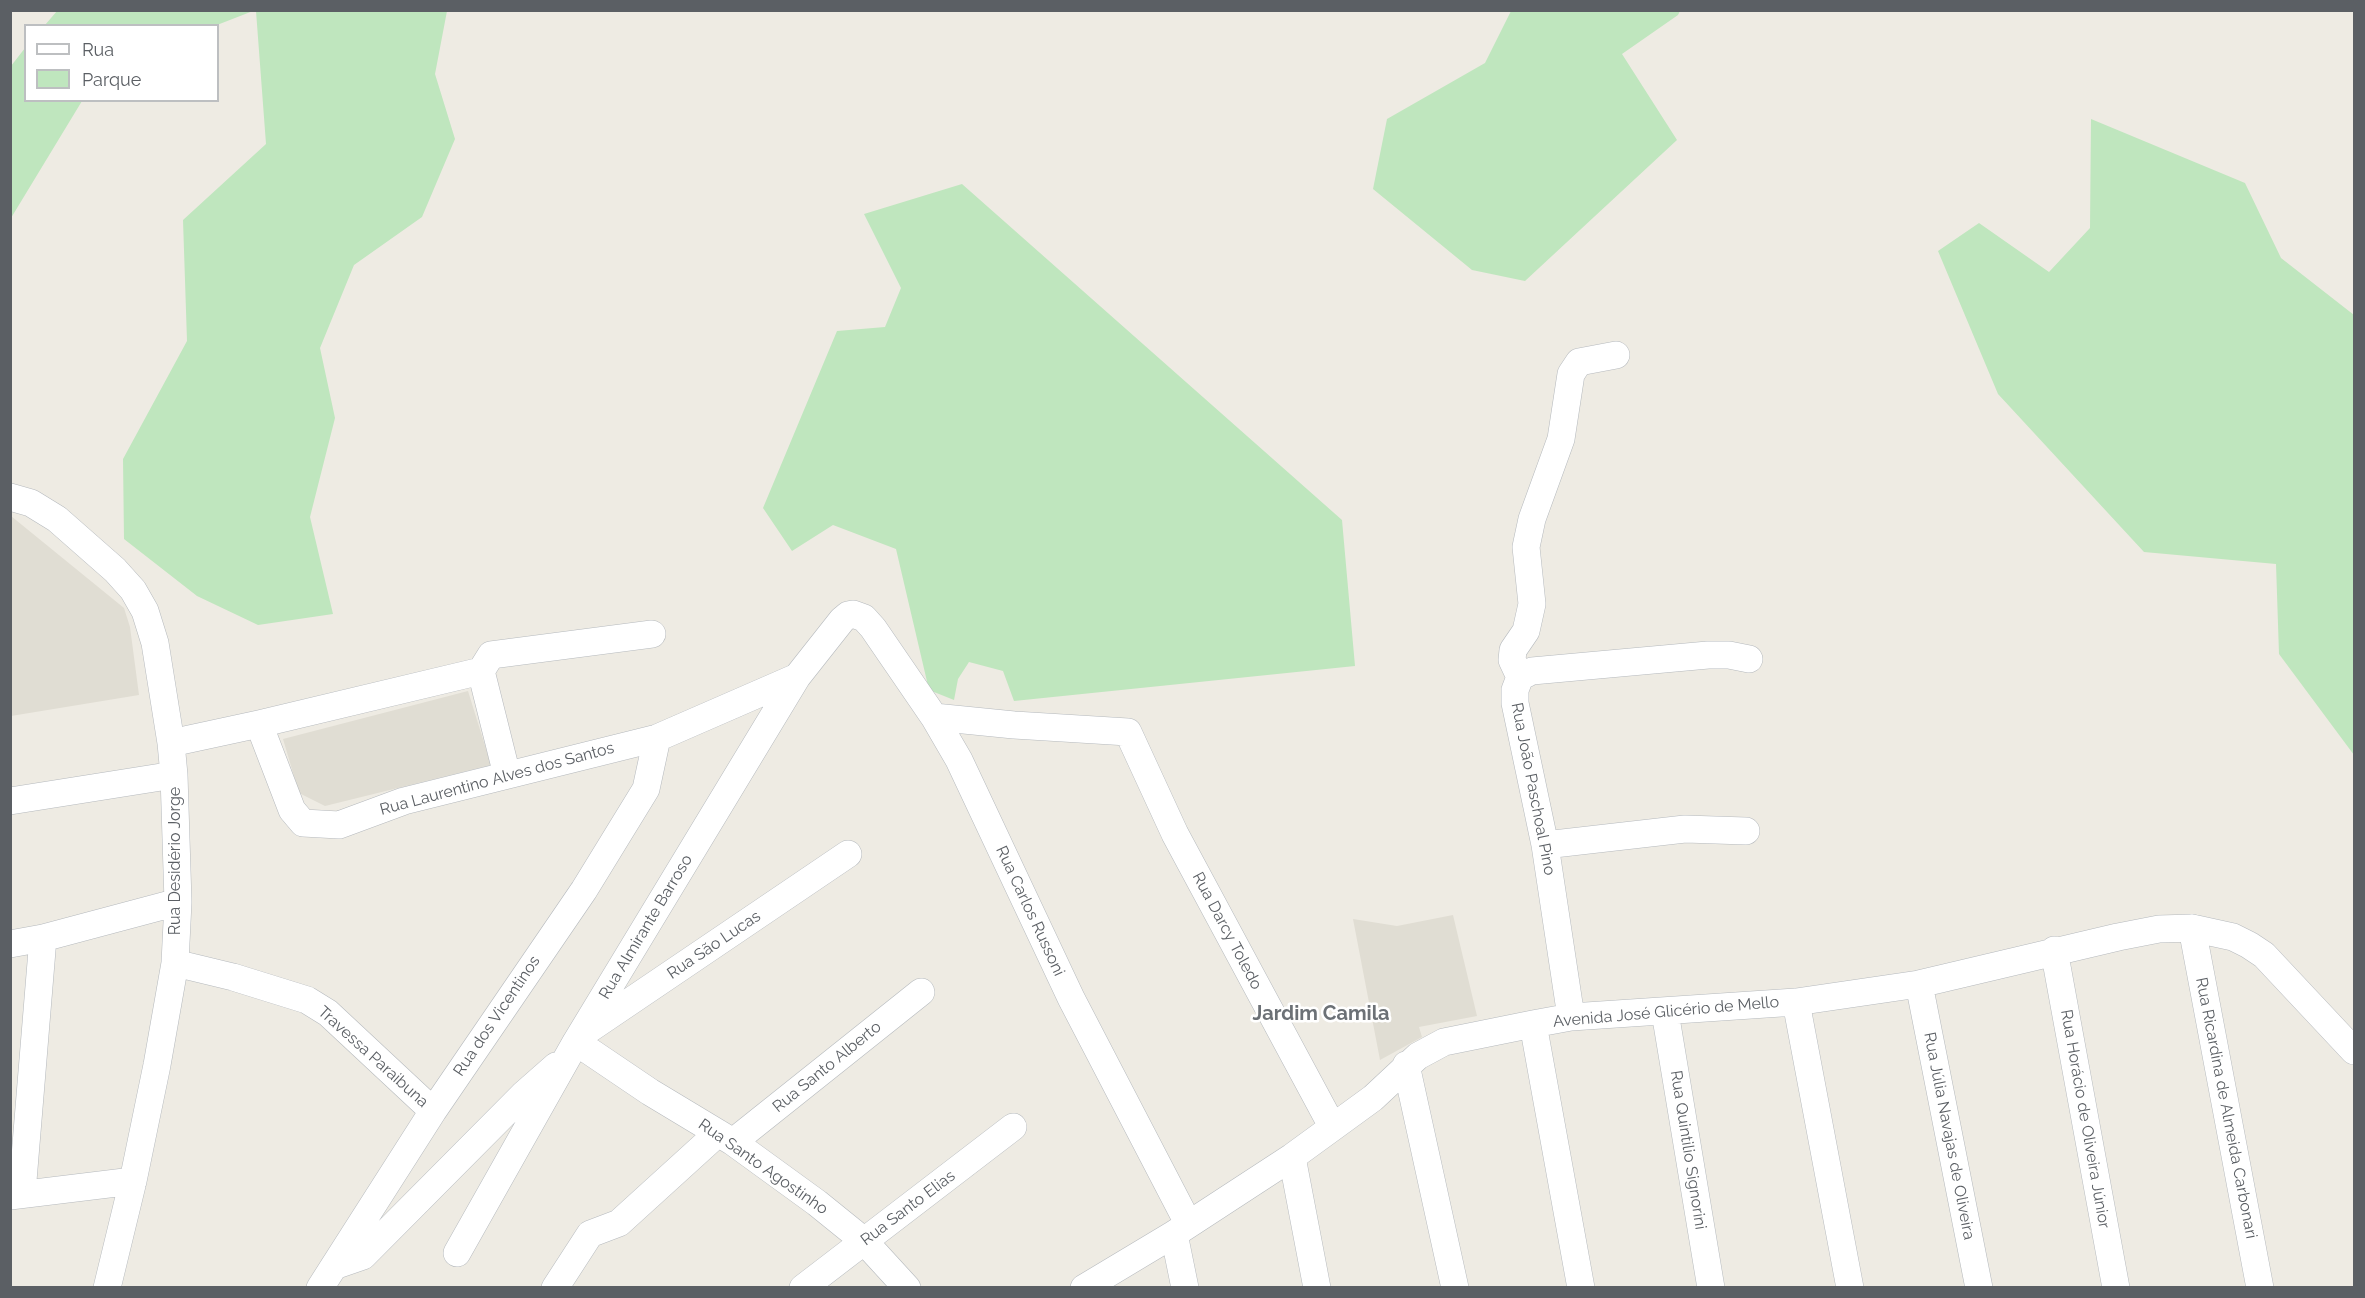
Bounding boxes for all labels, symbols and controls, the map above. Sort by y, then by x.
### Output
legend [24,24,219,102]
text: Rua [82,39,114,60]
text: Parque [82,69,141,90]
street label: Rua João Paschoal Pino [1507,701,1559,877]
street label: Rua Laurentino Alves dos Santos [378,738,616,820]
street label: Rua Desidério Jorge [165,787,185,935]
street label: Rua Carlos Russoni [991,843,1069,979]
street label: Rua Almirante Barroso [595,851,697,1003]
street label: Rua Darcy Toledo [1188,869,1266,993]
street label: Rua São Lucas [664,907,764,983]
street label: Rua dos Vicentinos [450,952,544,1080]
street label: Rua Ricardina de Almeida Carbonari [2191,976,2261,1240]
street label: Avenida José Glicério de Mello [1552,993,1780,1031]
street label: Travessa Paraibuna [314,1002,432,1112]
district label: Jardim Camila [1253,1002,1389,1026]
street label: Rua Horácio de Oliveira Júnior [2056,1008,2114,1230]
street label: Rua Santo Alberto [769,1017,885,1117]
street label: Rua Júlia Navajas de Oliveira [1919,1031,1979,1241]
street label: Rua Quintilio Signorini [1666,1069,1710,1231]
street label: Rua Santo Agostinho [694,1115,832,1219]
street label: Rua Santo Elias [857,1166,959,1250]

